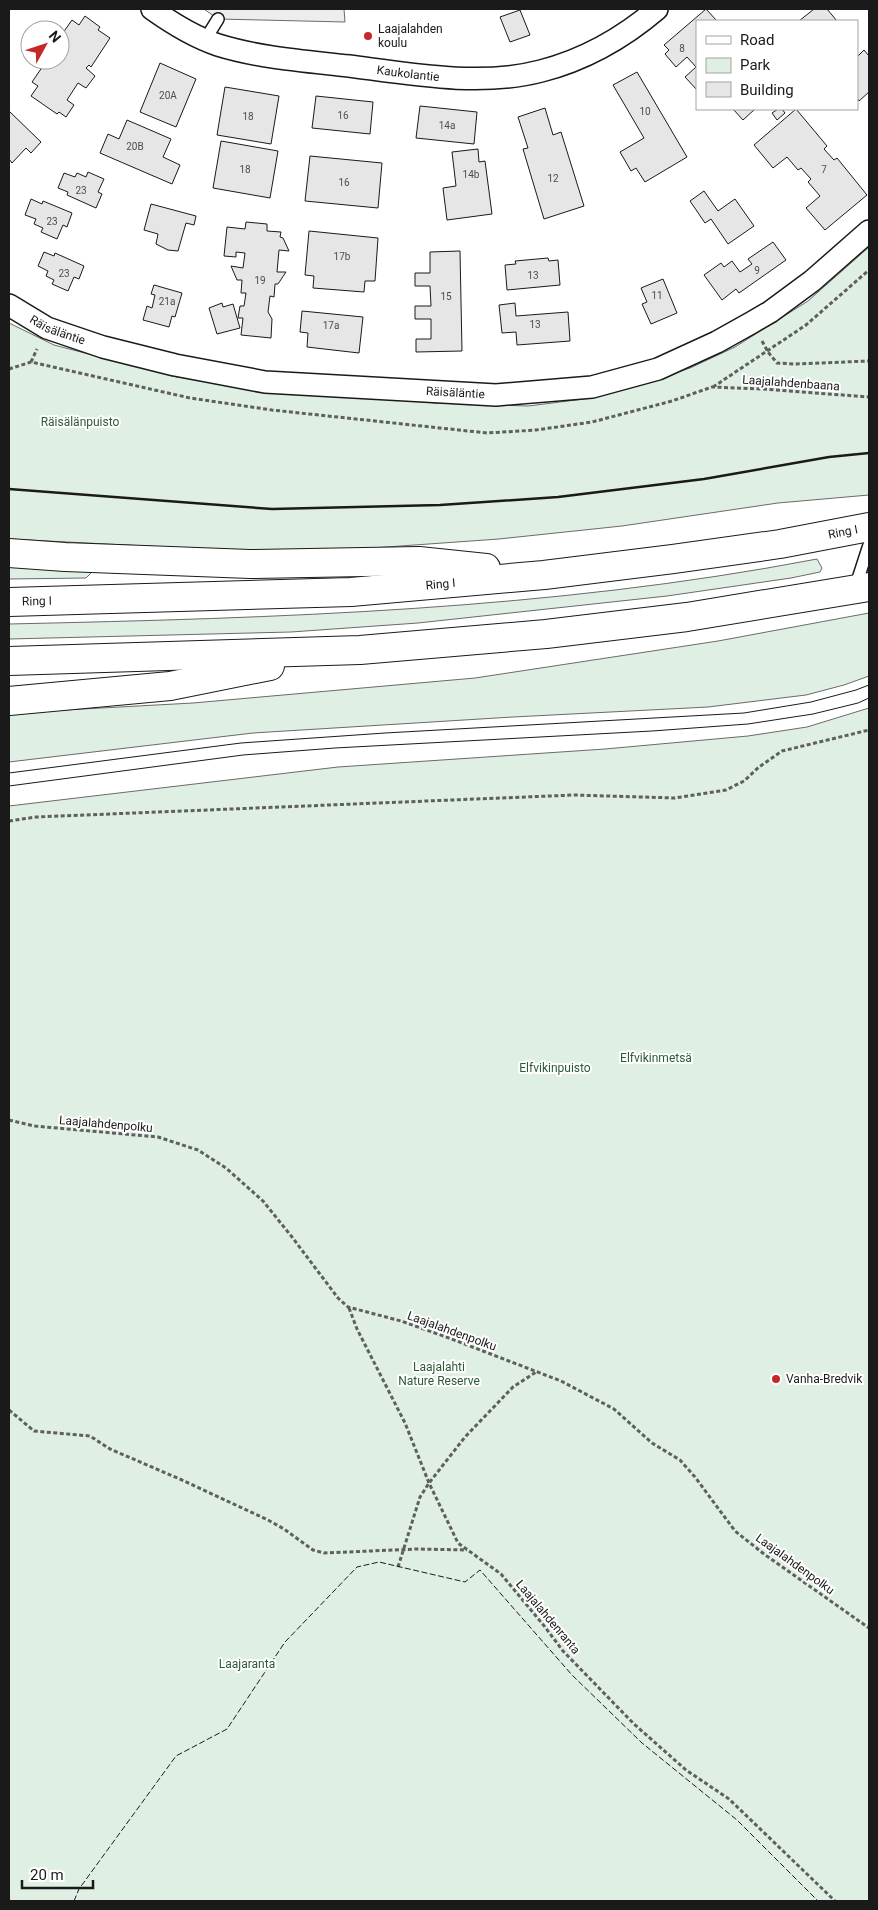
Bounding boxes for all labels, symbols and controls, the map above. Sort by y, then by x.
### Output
north arrow [20,20,70,70]
legend [696,20,858,110]
place label: Laajalahden koulu [378,22,443,50]
text: N [46,28,64,46]
marker: Laajalahden koulu [362,30,374,42]
text: Road [740,31,774,49]
house number: 8 [679,43,685,54]
text: Park [740,56,771,74]
street label: Kaukolantie [376,63,440,84]
text: Building [740,81,794,99]
house number: 20A [159,90,177,101]
house number: 10 [639,106,651,117]
house number: 16 [337,110,349,121]
house number: 18 [242,111,254,122]
house number: 14a [439,120,455,131]
house number: 20B [126,141,144,152]
house number: 18 [239,164,251,175]
house number: 7 [821,164,827,175]
house number: 14b [463,169,480,180]
house number: 12 [547,173,559,184]
house number: 16 [338,177,350,188]
house number: 23 [75,185,87,196]
house number: 23 [46,216,58,227]
house number: 17b [334,251,351,262]
house number: 9 [754,265,760,276]
house number: 23 [58,268,70,279]
house number: 13 [527,270,539,281]
house number: 19 [254,275,266,286]
house number: 11 [651,290,663,301]
house number: 15 [440,291,452,302]
house number: 21a [159,296,175,307]
street label: Räisäläntie [27,312,87,347]
house number: 13 [529,319,541,330]
house number: 17a [323,320,339,331]
street label: Laajalahdenbaana [742,373,840,393]
street label: Räisäläntie [426,384,485,401]
park label: Räisälänpuisto [41,415,120,429]
street label: Ring I [827,522,859,542]
street label: Ring I [425,576,456,592]
street label: Ring I [22,594,52,609]
park label: Elfvikinmetsä [620,1051,692,1065]
park label: Elfvikinpuisto [519,1061,591,1075]
street label: Laajalahdenpolku [59,1113,153,1135]
street label: Laajalahdenpolku [405,1308,499,1354]
park label: Laajalahti Nature Reserve [398,1360,480,1388]
place label: Vanha-Bredvik [786,1372,863,1386]
marker: Vanha-Bredvik [770,1373,782,1385]
street label: Laajalahdenpolku [753,1531,837,1597]
street label: Laajalahdenranta [513,1577,583,1657]
park label: Laajaranta [219,1657,275,1671]
scale bar [22,1858,94,1890]
text: 20 m [30,1866,64,1884]

